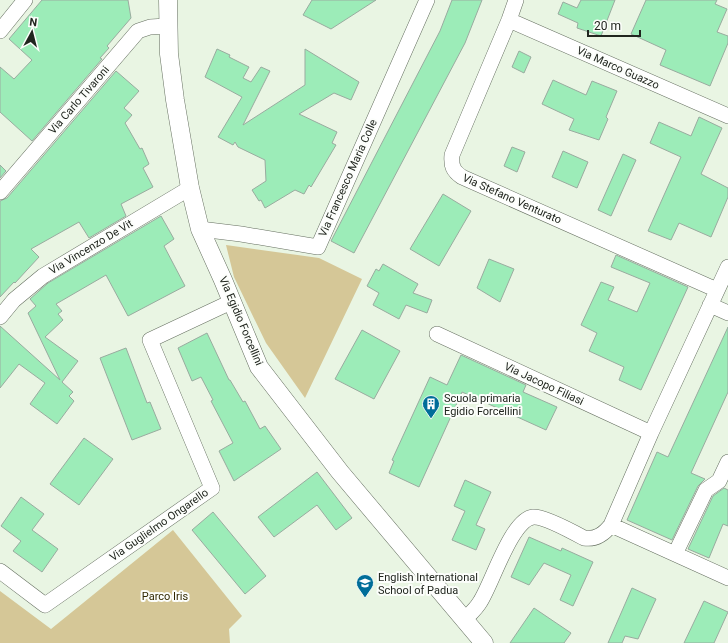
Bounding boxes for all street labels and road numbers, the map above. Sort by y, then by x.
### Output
street label: Via Marco Guazzo [575,44,661,92]
street label: Via Carlo Tivaroni [46,63,112,137]
street label: Via Francesco Maria Colle [316,117,380,239]
street label: Via Stefano Venturato [461,171,563,227]
street label: Via Vincenzo De Vit [47,217,136,277]
street label: Via Egidio Forcellini [216,274,266,368]
street label: Via Jacopo Filiasi [502,360,586,408]
street label: Via Guglielmo Ongarello [107,486,211,564]

